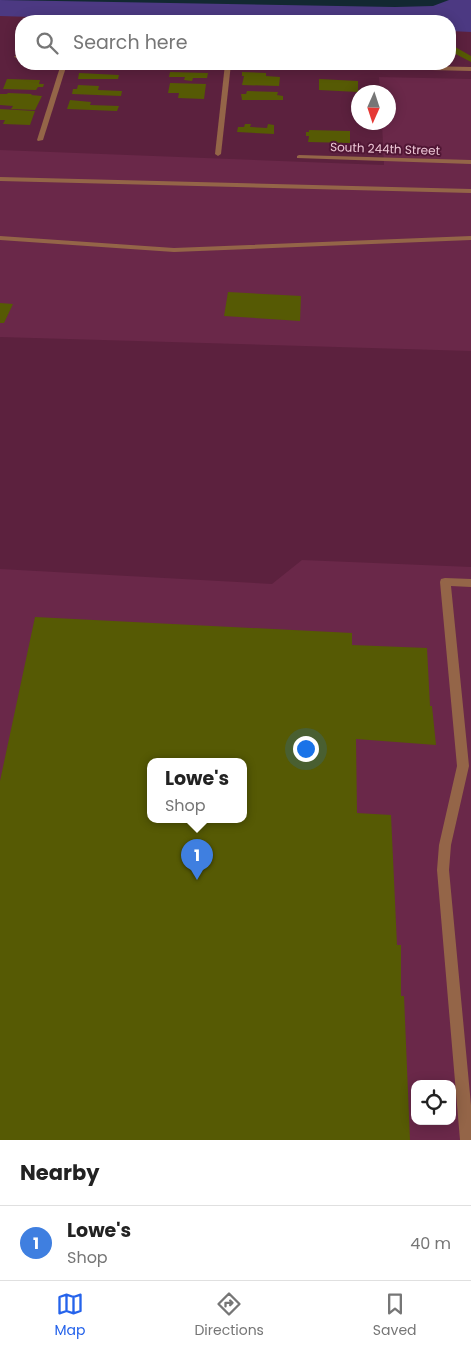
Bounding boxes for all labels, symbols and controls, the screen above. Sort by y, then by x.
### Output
search box [15,15,456,70]
icon: search [33,29,61,57]
text: Search here [73,29,187,56]
north arrow [351,85,396,130]
street label: South 244th Street [330,138,440,159]
your location [293,736,319,762]
popup [147,758,247,823]
text: Lowe's [165,765,229,792]
text: Shop [165,794,206,817]
pin: 1 [181,839,213,880]
map controls [411,1080,456,1125]
button: locate [411,1080,456,1125]
text: Nearby [20,1158,100,1187]
text: Lowe's [67,1217,131,1244]
text: 1 [33,1232,39,1255]
text: 40 m [410,1232,451,1255]
text: Shop [67,1246,108,1269]
tab: Map [54,1290,85,1341]
tab: Directions [194,1290,264,1341]
tab: Saved [373,1290,417,1341]

